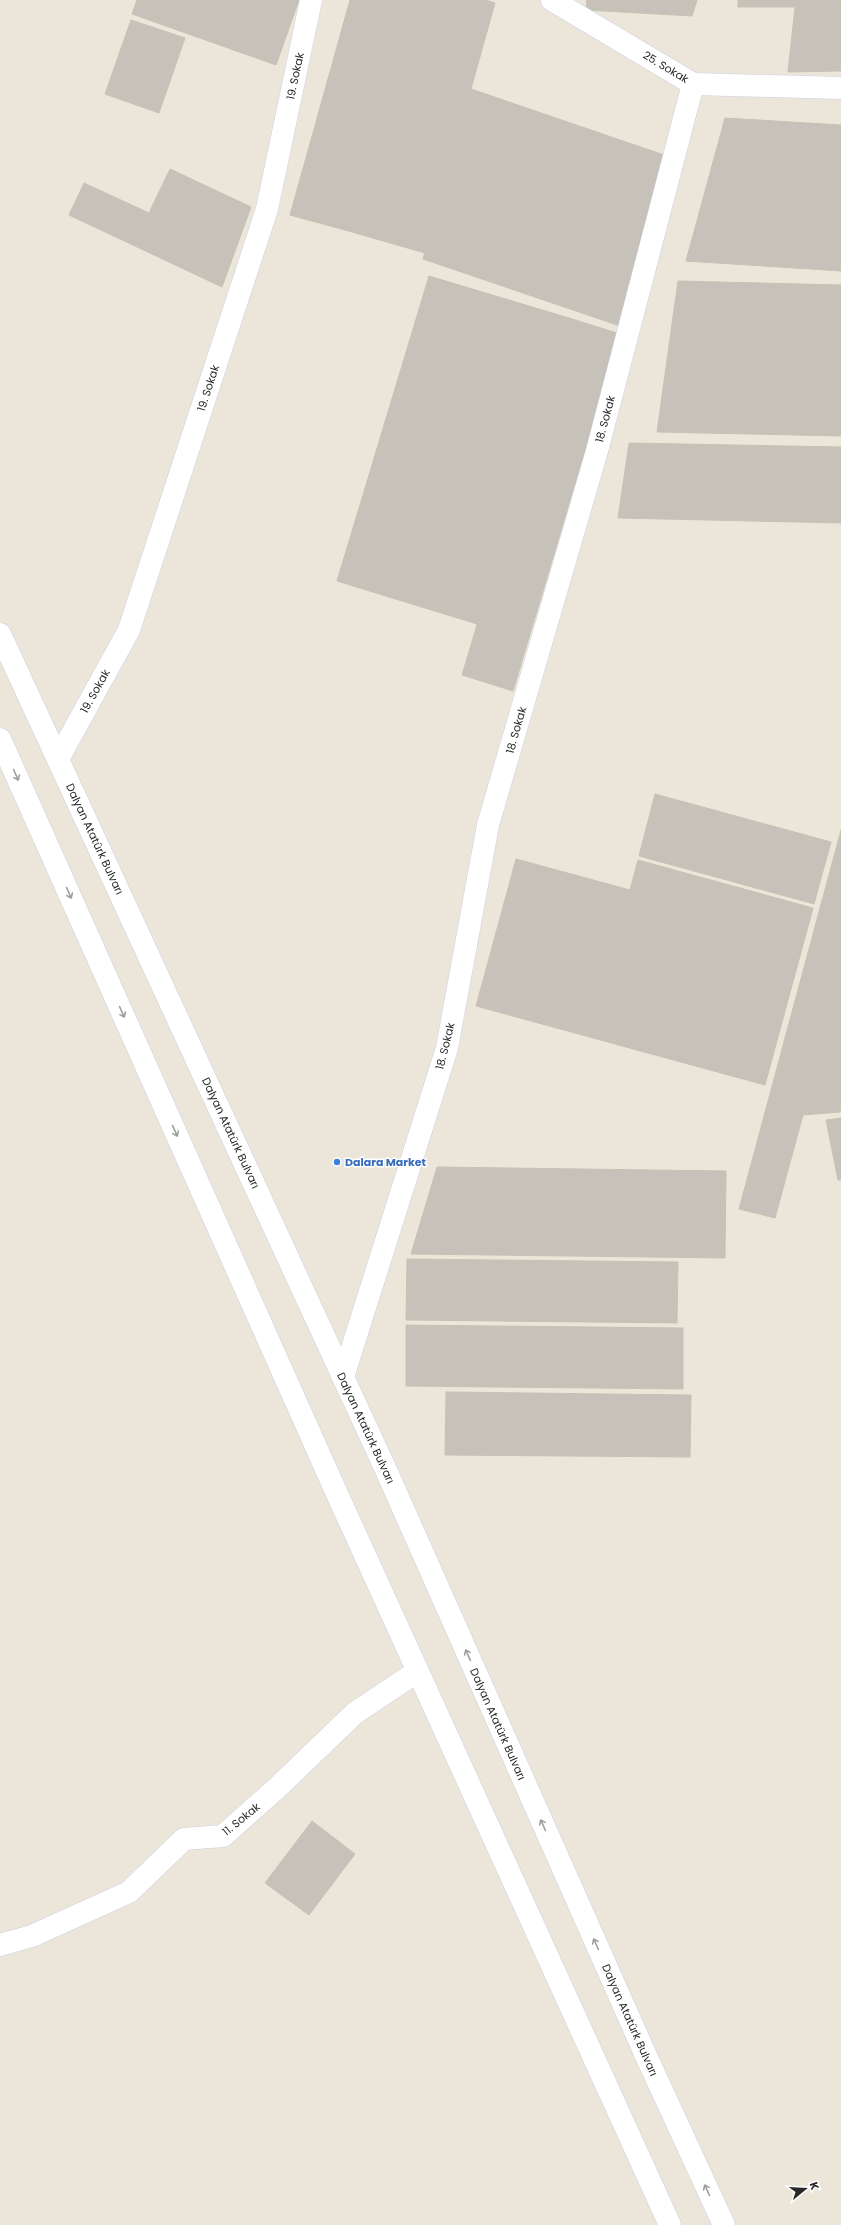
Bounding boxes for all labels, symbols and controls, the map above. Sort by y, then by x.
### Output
street label: 25. Sokak [640,47,692,87]
street label: 19. Sokak [282,51,308,101]
street label: 19. Sokak [193,362,223,413]
street label: 18. Sokak [591,393,619,444]
street label: 19. Sokak [76,666,114,716]
street label: 18. Sokak [502,704,530,755]
one-way arrow [13,768,20,780]
street label: Dalyan Atatürk Bulvarı [62,781,128,897]
one-way arrow [66,887,73,899]
one-way arrow [119,1006,126,1018]
street label: 18. Sokak [431,1020,459,1071]
street label: Dalyan Atatürk Bulvarı [198,1075,264,1191]
one-way arrow [172,1125,179,1137]
place label: Dalara Market [345,1154,427,1170]
marker: Dalara Market [332,1157,342,1167]
street label: Dalyan Atatürk Bulvarı [333,1370,399,1486]
one-way arrow [464,1649,471,1661]
street label: Dalyan Atatürk Bulvarı [466,1665,530,1783]
street label: 11. Sokak [219,1799,264,1839]
one-way arrow [539,1819,546,1831]
one-way arrow [592,1938,599,1950]
street label: Dalyan Atatürk Bulvarı [598,1961,662,2079]
north arrow [785,2169,825,2209]
text: K [806,2180,823,2192]
one-way arrow [703,2184,710,2196]

